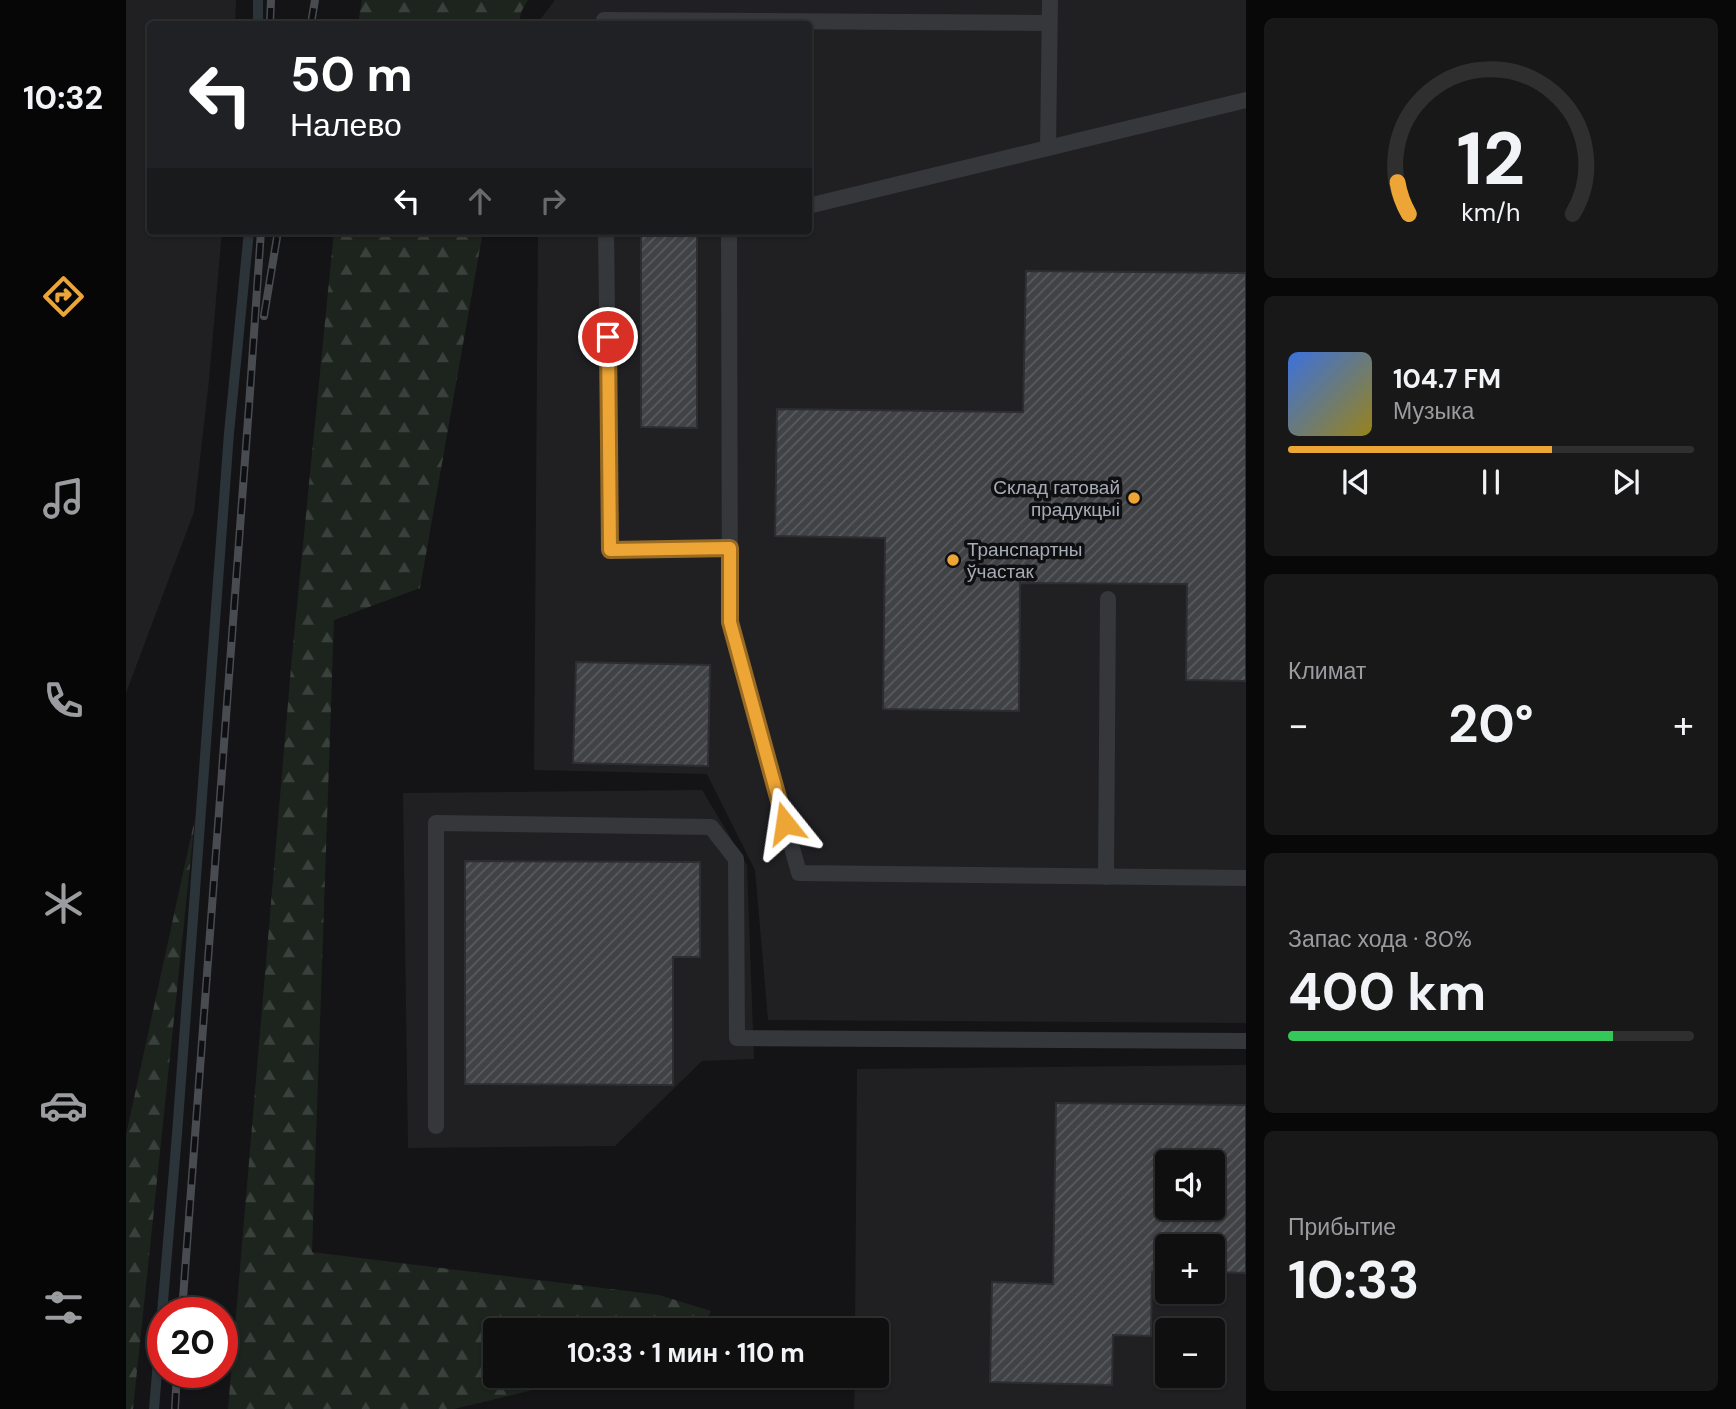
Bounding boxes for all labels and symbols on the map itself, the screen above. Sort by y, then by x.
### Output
pin [578,307,638,367]
place label: Склад гатовай прадукцыі [993,475,1120,522]
marker: Склад гатовай прадукцыі [1126,490,1142,506]
place label: Транспартны ўчастак [967,537,1083,584]
marker: Транспартны ўчастак [945,552,961,568]
position arrow [748,786,822,860]
speed limit sign: 20 [147,1297,238,1388]

